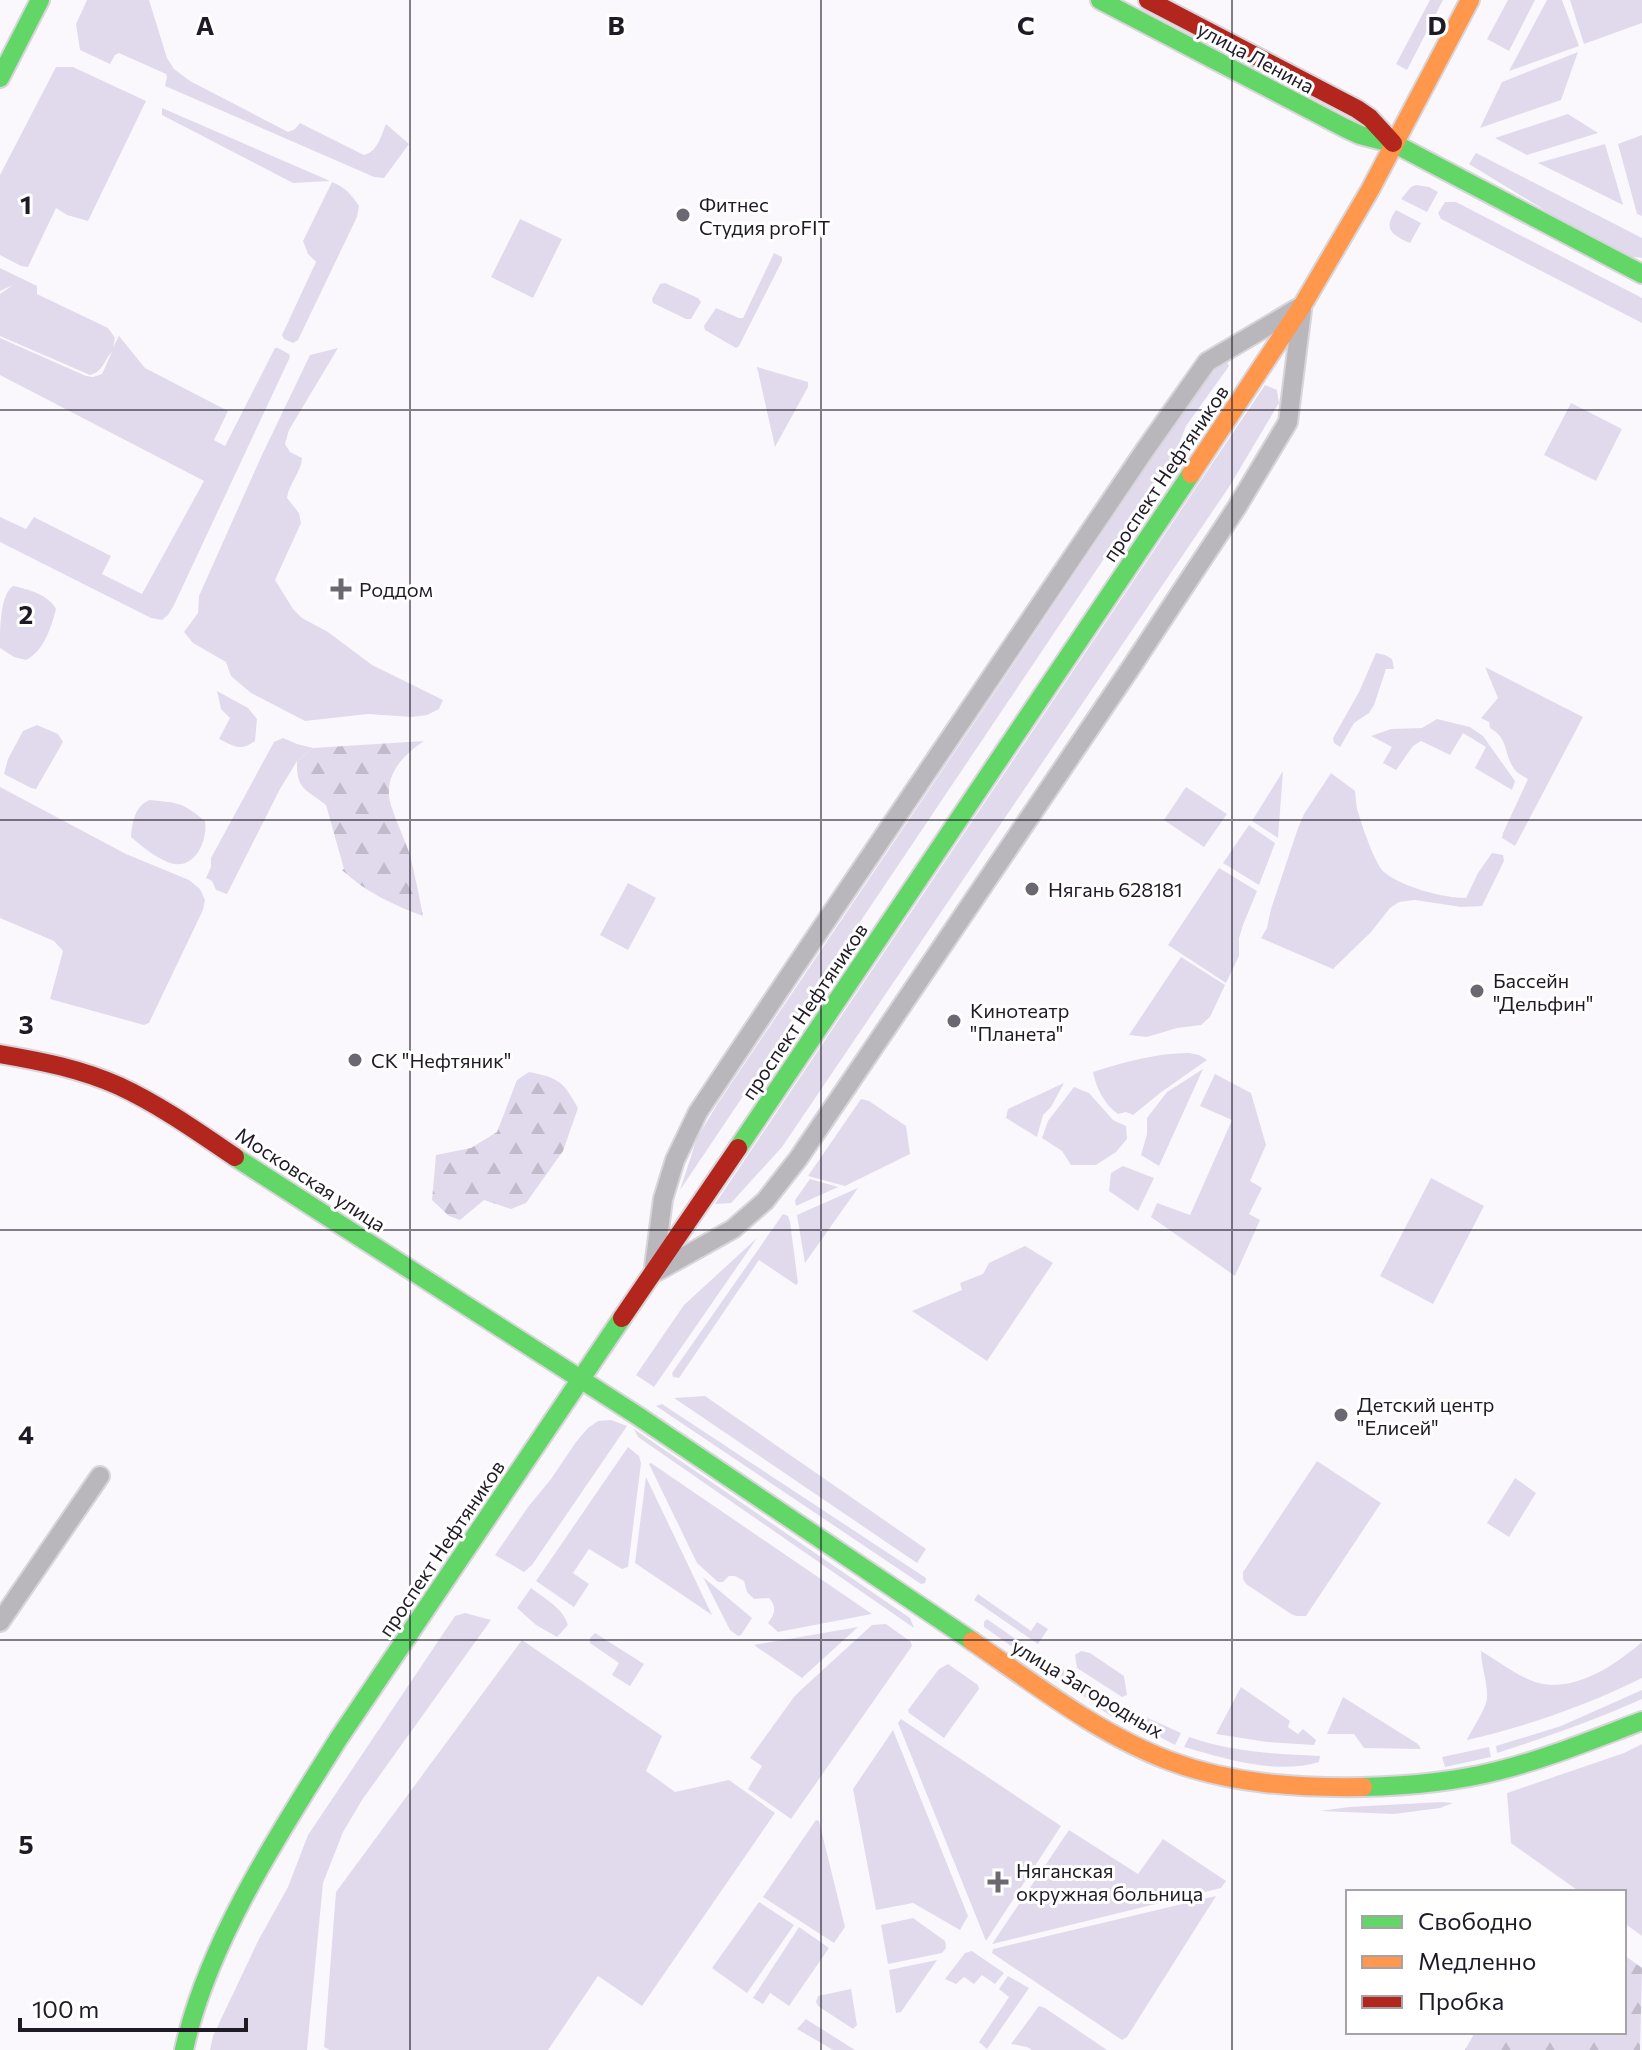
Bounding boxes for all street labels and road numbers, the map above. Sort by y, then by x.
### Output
street label: улица Ленина [1194,16,1318,98]
street label: проспект Нефтяников [1097,380,1233,566]
street label: проспект Нефтяников [736,918,872,1104]
street label: Московская улица [232,1122,390,1236]
street label: проспект Нефтяников [373,1455,509,1641]
street label: улица Загородных [1008,1633,1168,1743]

